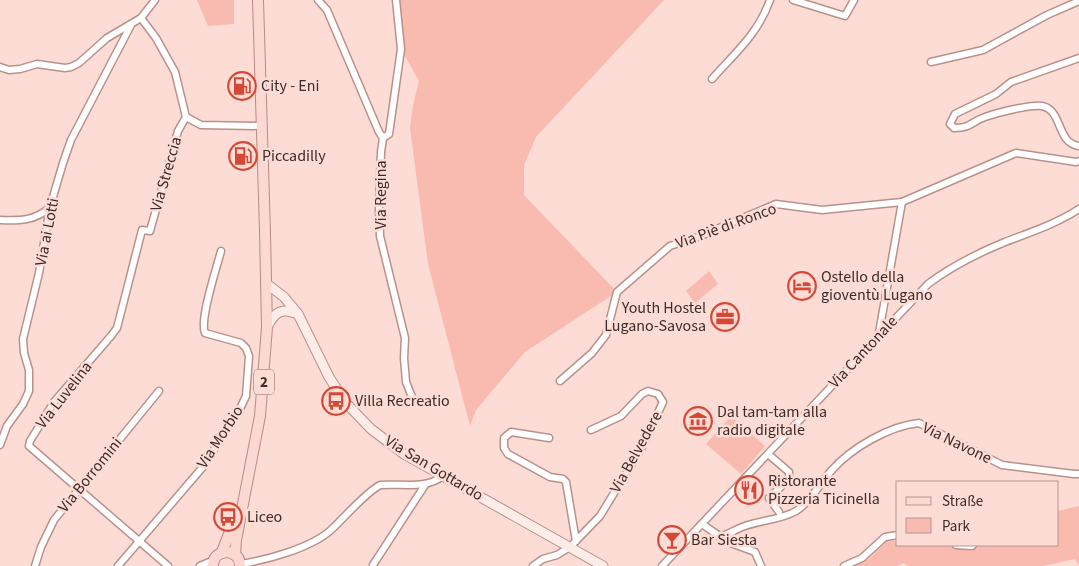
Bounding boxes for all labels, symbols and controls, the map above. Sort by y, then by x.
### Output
fuel station icon: City - Eni [227,71,257,101]
place label: City - Eni [261,75,319,97]
street label: Via Streccia [145,134,187,214]
fuel station icon: Piccadilly [228,141,258,171]
place label: Piccadilly [262,145,326,167]
street label: Via Regina [370,161,392,229]
street label: Via ai Lotti [30,196,64,268]
street label: Via Piè di Ronco [673,198,779,254]
place label: Ostello della gioventù Lugano [821,266,933,306]
hotel icon: Ostello della gioventù Lugano [787,271,817,301]
place label: Youth Hostel Lugano-Savosa [604,297,706,337]
office icon: Youth Hostel Lugano-Savosa [710,302,740,332]
street label: Via Cantonale [824,311,902,393]
street label: Via Luvelina [31,357,97,433]
road number: 2 [254,370,274,394]
bus stop icon: Villa Recreatio [321,386,351,416]
place label: Villa Recreatio [355,390,450,412]
street label: Via Morbio [192,401,248,473]
place label: Dal tam-tam alla radio digitale [717,401,827,441]
museum icon: Dal tam-tam alla radio digitale [683,406,713,436]
street label: Via Belvedere [604,407,668,497]
street label: Via Navone [919,417,995,469]
street label: Via San Gottardo [381,430,487,506]
street label: Via Borromini [53,433,127,517]
place label: Ristorante Pizzeria Ticinella [768,470,880,510]
restaurant icon: Ristorante Pizzeria Ticinella [734,475,764,505]
legend [896,481,1059,546]
text: Straße [942,491,983,512]
bus stop icon: Liceo [213,502,243,532]
place label: Liceo [247,506,282,528]
text: Park [942,516,971,537]
bar icon: Bar Siesta [657,525,687,555]
place label: Bar Siesta [691,529,757,551]

